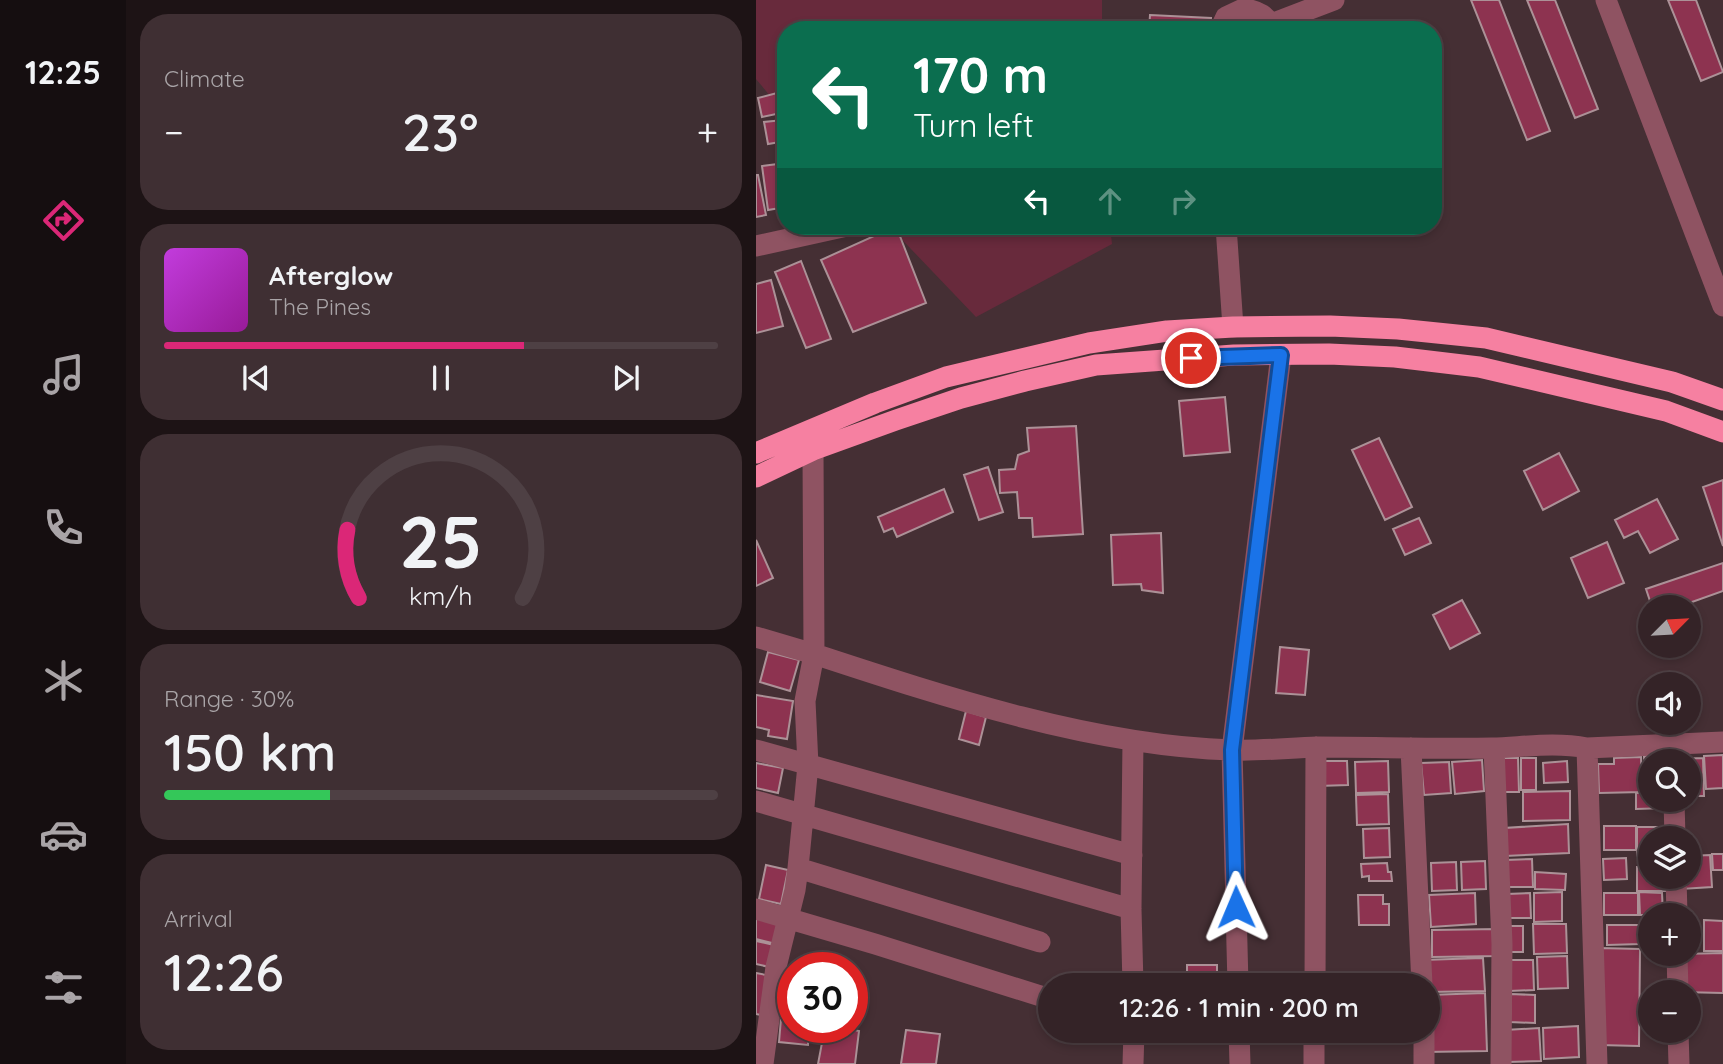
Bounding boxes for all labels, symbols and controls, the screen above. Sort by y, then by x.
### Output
text: 170 m [913,44,1048,105]
icon: left [798,49,889,140]
text: 12:25 [25,52,101,92]
text: Climate [164,64,245,93]
text: 23° [402,99,478,164]
text: Turn left [913,105,1034,145]
text: − [164,108,184,156]
text: + [697,108,718,156]
icon: left [1018,182,1056,220]
icon: ahead [1091,182,1129,220]
icon: right [1164,182,1202,220]
icon: directions [39,196,88,245]
text: Afterglow [269,259,393,292]
text: The Pines [269,292,371,321]
pin [1161,328,1221,388]
icon: arrive [1172,339,1210,377]
icon: music [39,350,88,399]
icon: previous [237,359,275,397]
icon: pause [422,359,460,397]
icon: next [607,359,645,397]
text: 25 [399,495,483,586]
icon: phone [39,503,88,552]
text: km/h [409,580,473,611]
north arrow [1638,595,1701,658]
map controls [1638,595,1701,1043]
icon: climate [39,656,88,705]
button: sound [1638,672,1701,735]
text: Range · 30% [164,684,294,713]
text: 150 km [164,719,336,784]
button: search [1638,749,1701,812]
icon: car [39,810,88,859]
button: layers [1638,826,1701,889]
position arrow [1199,870,1273,944]
button: + [1638,903,1701,966]
text: Arrival [164,904,233,933]
text: 12:26 [164,939,284,1004]
speed limit sign: 30 [777,952,868,1043]
icon: filters [39,963,88,1012]
button: − [1638,980,1701,1043]
text: 12:26 · 1 min · 200 m [1119,991,1359,1024]

